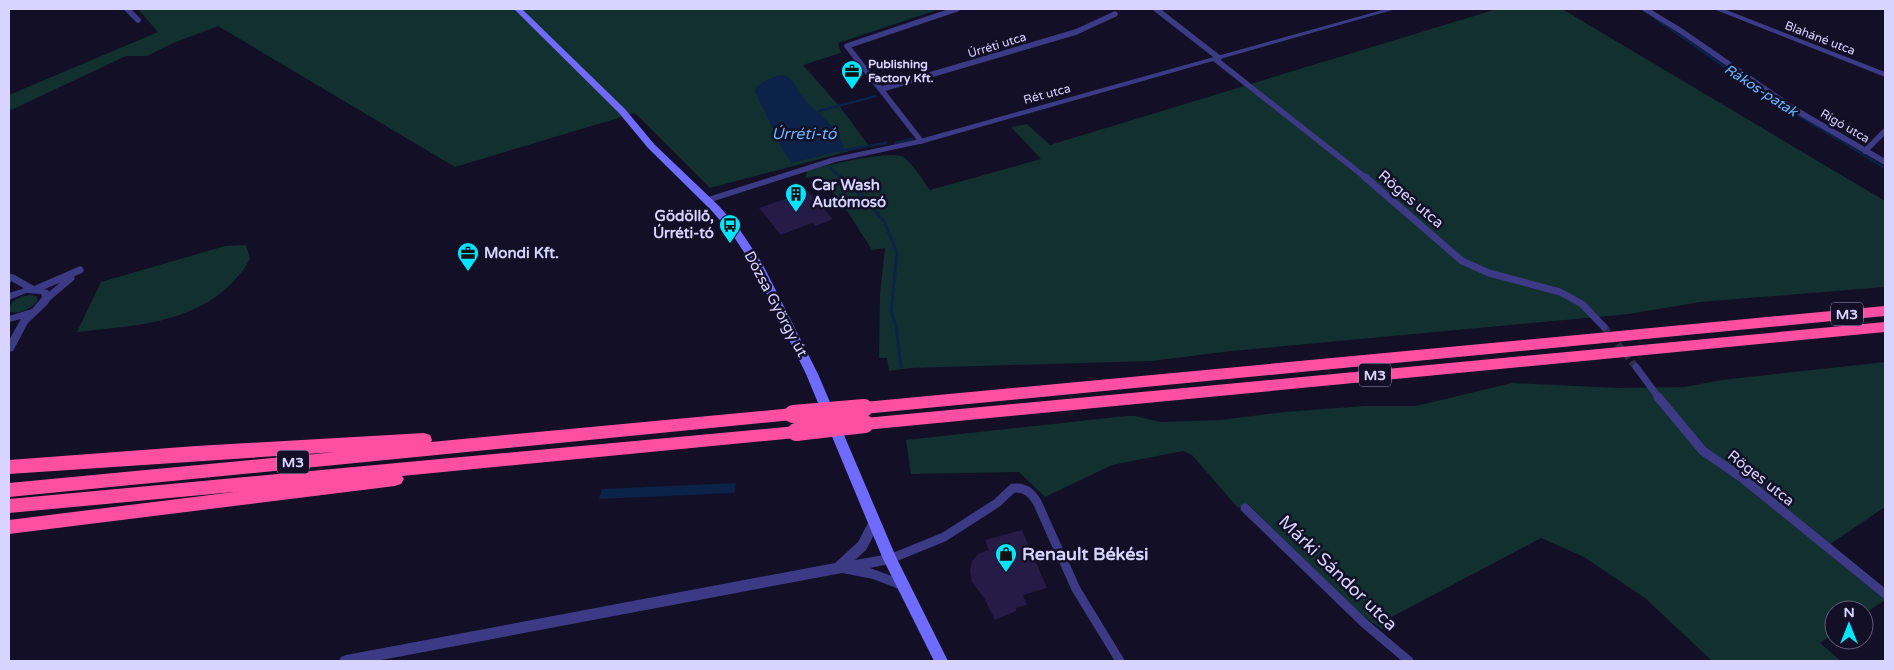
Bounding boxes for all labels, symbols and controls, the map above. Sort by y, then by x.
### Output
street label: Blaháné utca [1783,18,1857,58]
street label: Úrréti utca [966,29,1028,61]
place label: Publishing Factory Kft. [868,57,934,86]
office icon: Publishing Factory Kft. [840,59,864,90]
water label: Rákos-patak [1721,61,1802,121]
street label: Rét utca [1022,81,1072,107]
street label: Rigó utca [1818,106,1872,146]
water label: Úrréti-tó [771,124,838,144]
street label: Röges utca [1375,166,1447,232]
place label: Car Wash Autómosó [812,176,886,211]
building icon: Car Wash Autómosó [784,182,808,213]
place label: Gödöllő, Úrréti-tó [653,207,714,242]
bus stop icon: Gödöllő, Úrréti-tó [718,213,742,244]
office icon: Mondi Kft. [456,241,480,272]
place label: Mondi Kft. [484,244,559,262]
street label: Dózsa György út [741,248,812,360]
road number: M3 [1831,302,1863,326]
road number: M3 [1359,364,1391,386]
street label: Röges utca [1724,446,1798,510]
road number: M3 [277,451,309,474]
street label: Márki Sándor utca [1274,511,1402,635]
shop icon: Renault Békési [994,542,1018,573]
place label: Renault Békési [1022,543,1149,565]
north arrow [1824,600,1874,650]
text: N [1843,604,1855,621]

